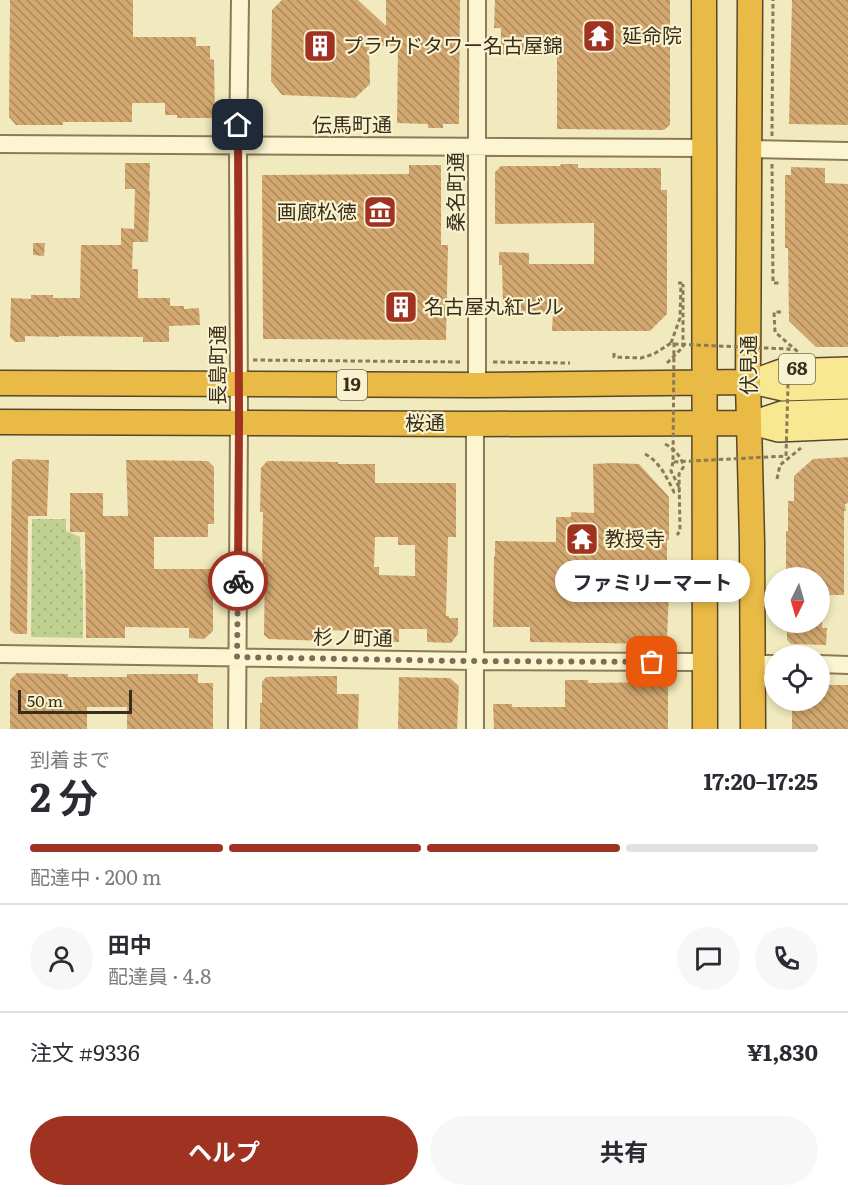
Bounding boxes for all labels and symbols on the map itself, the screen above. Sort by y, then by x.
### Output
temple icon: 延命院 [581,18,617,54]
place label: 延命院 [622,19,682,49]
building icon: プラウドタワー名古屋錦 [302,28,338,64]
place label: プラウドタワー名古屋錦 [343,29,563,59]
pin [212,99,263,150]
street label: 伝馬町通 [312,108,392,138]
street label: 桑名町通 [439,152,469,232]
museum icon: 画廊松徳 [362,194,398,230]
place label: 画廊松徳 [277,195,357,225]
building icon: 名古屋丸紅ビル [383,289,419,325]
place label: 名古屋丸紅ビル [424,290,564,320]
street label: 長島町通 [201,325,231,405]
street label: 伏見通 [732,335,762,395]
road number: 68 [779,354,815,384]
road number: 19 [337,370,367,400]
street label: 桜通 [405,406,445,436]
temple icon: 教授寺 [564,521,600,557]
place label: 教授寺 [605,522,665,552]
courier [208,551,268,611]
callout: ファミリーマート [554,560,750,602]
north arrow [764,567,830,633]
street label: 杉ノ町通 [313,620,393,652]
pin [626,636,677,687]
scale bar [18,687,132,714]

